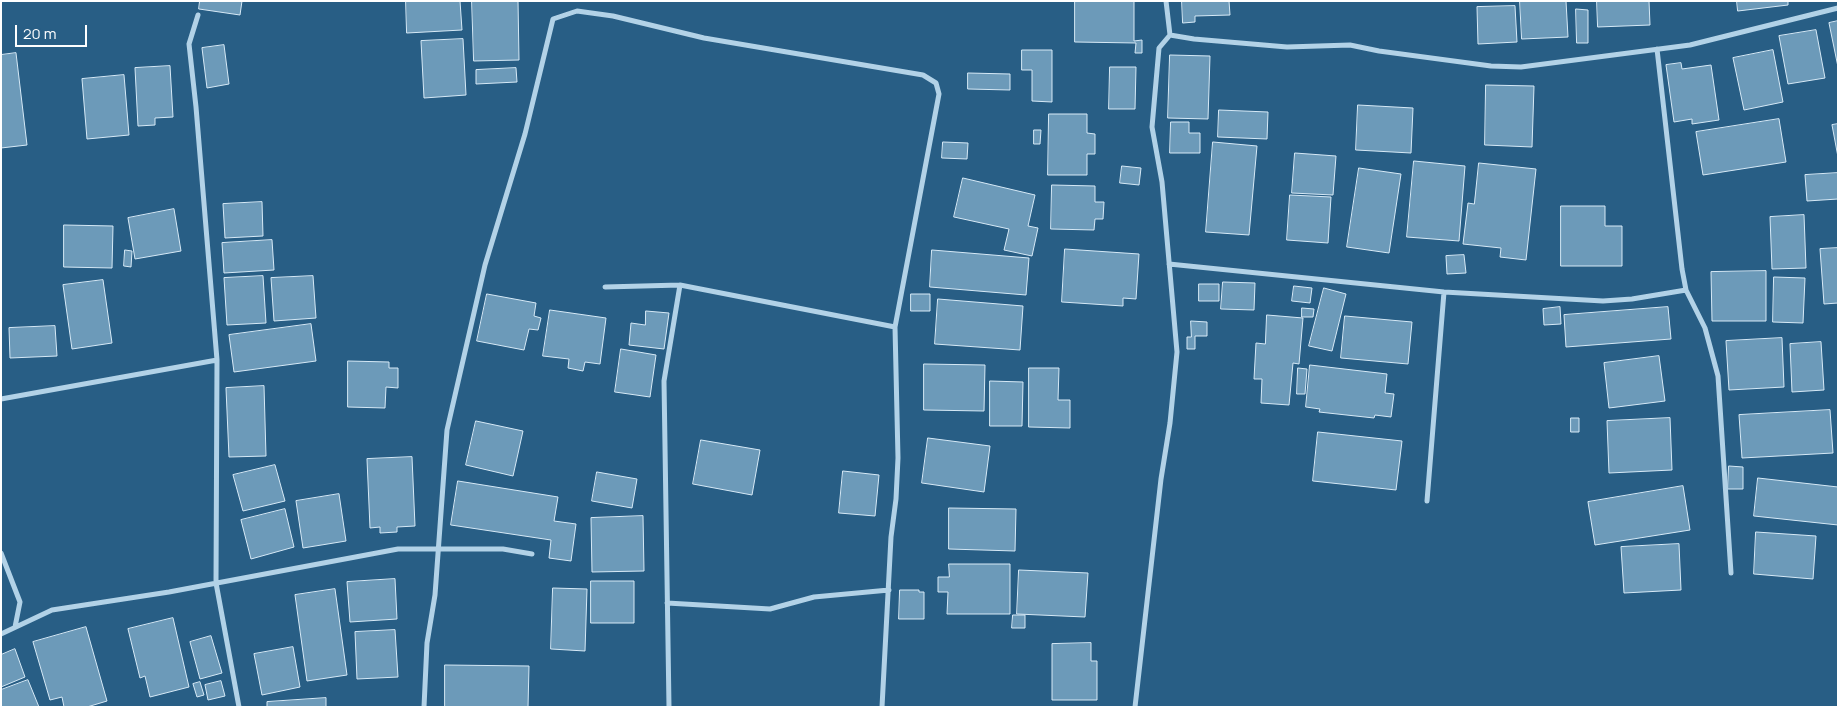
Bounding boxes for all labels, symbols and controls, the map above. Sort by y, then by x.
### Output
scale bar [18,15,90,47]
text: 20 m [23,23,56,44]

